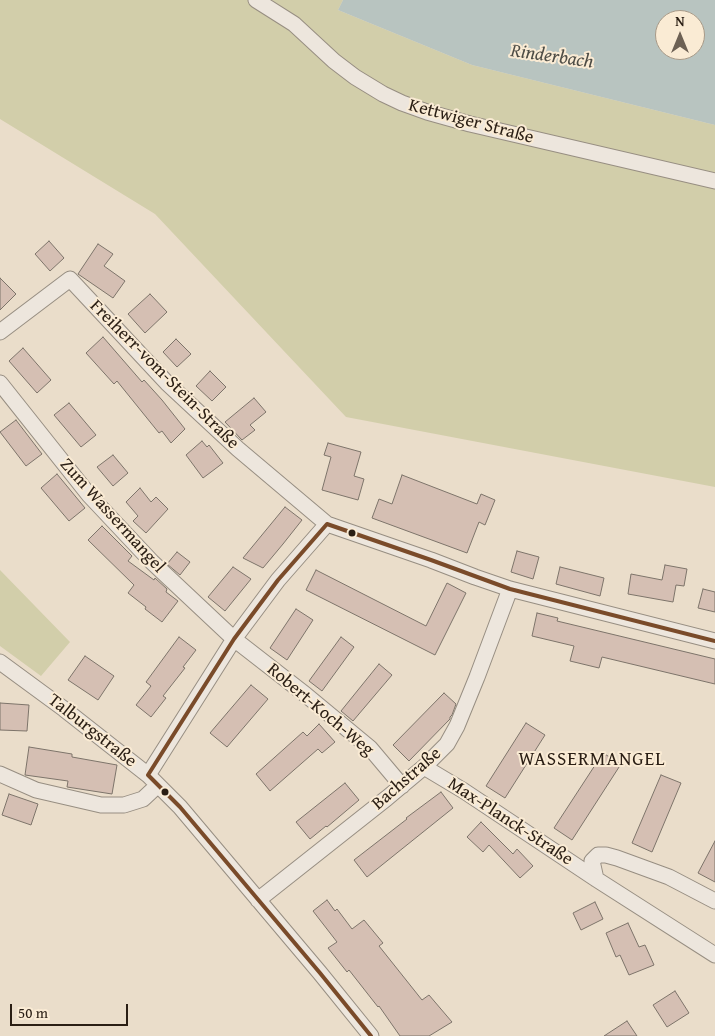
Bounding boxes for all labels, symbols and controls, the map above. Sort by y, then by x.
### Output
north arrow [655,10,705,60]
text: N [675,11,685,31]
water label: Rinderbach [509,40,595,74]
street label: Kettwiger Straße [406,95,536,149]
street label: Freiherr-vom-Stein-Straße [85,296,243,454]
street label: Zum Wassermangel [55,454,169,578]
unlabelled marker [347,528,357,538]
street label: Robert-Koch-Weg [262,659,378,761]
street label: Talburgstraße [43,690,141,772]
street label: Bachstraße [368,743,446,815]
district label: WASSERMANGEL [517,749,667,771]
street label: Max-Planck-Straße [443,773,577,871]
unlabelled marker [160,787,170,797]
scale bar [12,994,130,1026]
text: 50 m [18,1002,48,1023]

